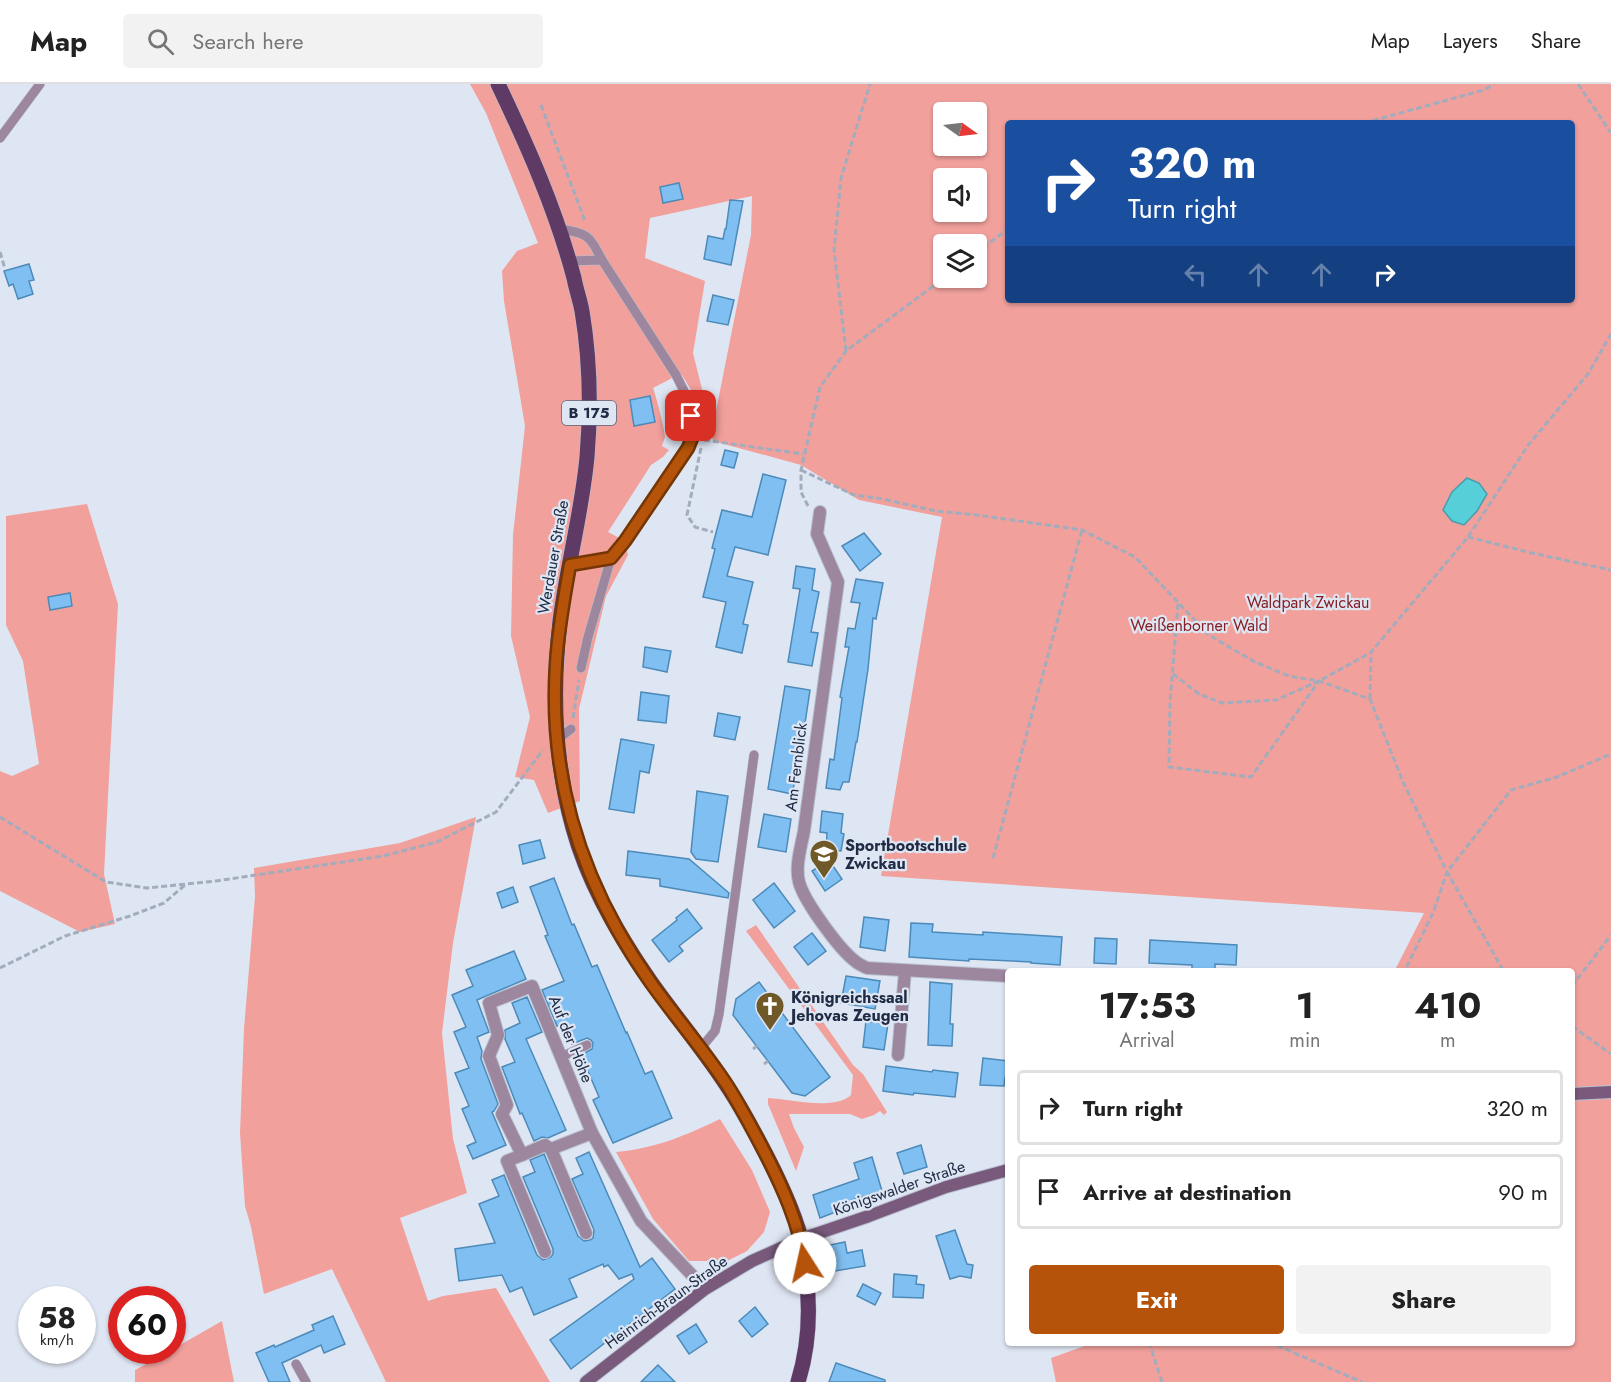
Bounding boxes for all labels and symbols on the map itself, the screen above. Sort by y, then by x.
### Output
north arrow [933,102,987,156]
pin [665,390,716,441]
road number: B 175 [562,401,616,425]
street label: Werdauer Straße [532,498,574,616]
park label: Waldpark Zwickau [1247,591,1369,614]
park label: Weißenborner Wald [1130,614,1268,637]
street label: Am Fernblick [779,720,813,813]
place label: Sportbootschule Zwickau [845,834,967,875]
school or university icon: Sportbootschule Zwickau [808,838,840,880]
place label: Königreichssaal Jehovas Zeugen [788,986,909,1027]
church icon: Königreichssaal Jehovas Zeugen [754,990,786,1032]
street label: Auf der Höhe [543,992,599,1086]
street label: Königswalder Straße [830,1155,968,1221]
position arrow [773,1231,837,1295]
street label: Heinrich-Braun-Straße [600,1250,732,1354]
speed limit sign: 60 [108,1286,186,1364]

